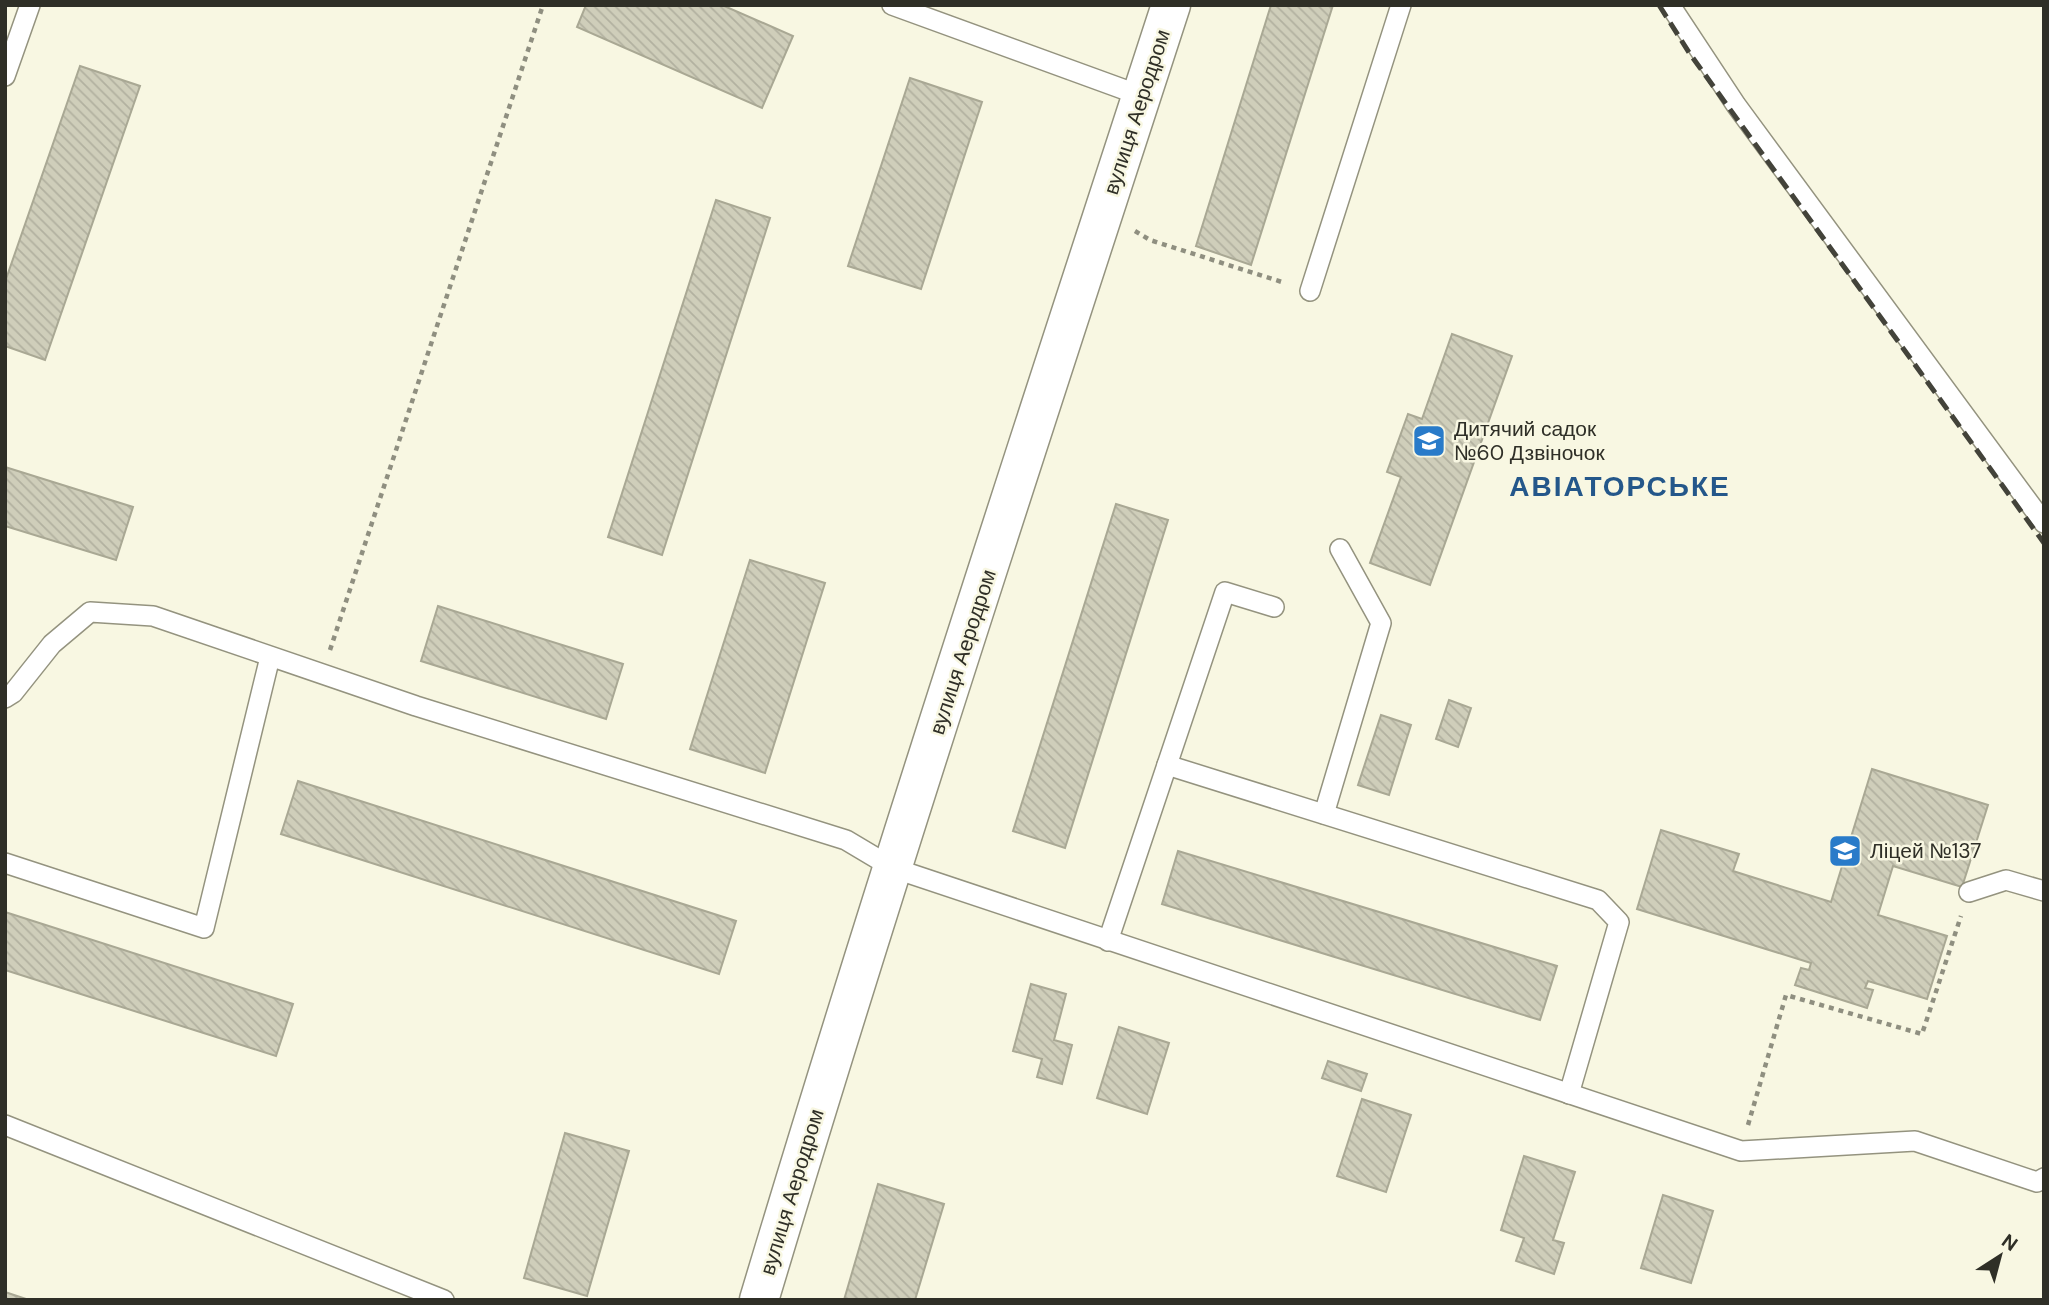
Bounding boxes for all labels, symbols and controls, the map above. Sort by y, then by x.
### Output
street label: вулиця Аеродром [1097,26,1177,198]
place label: Дитячий садок №60 Дзвіночок [1454,415,1605,467]
school or university icon: Дитячий садок №60 Дзвіночок [1410,422,1448,460]
district label: АВІАТОРСЬКЕ [1509,468,1731,505]
street label: вулиця Аеродром [923,566,1003,738]
school or university icon: Ліцей №137 [1826,832,1864,870]
place label: Ліцей №137 [1870,837,1982,865]
street label: вулиця Аеродром [753,1106,831,1278]
north arrow [1965,1221,2035,1291]
text: N [1997,1228,2023,1257]

